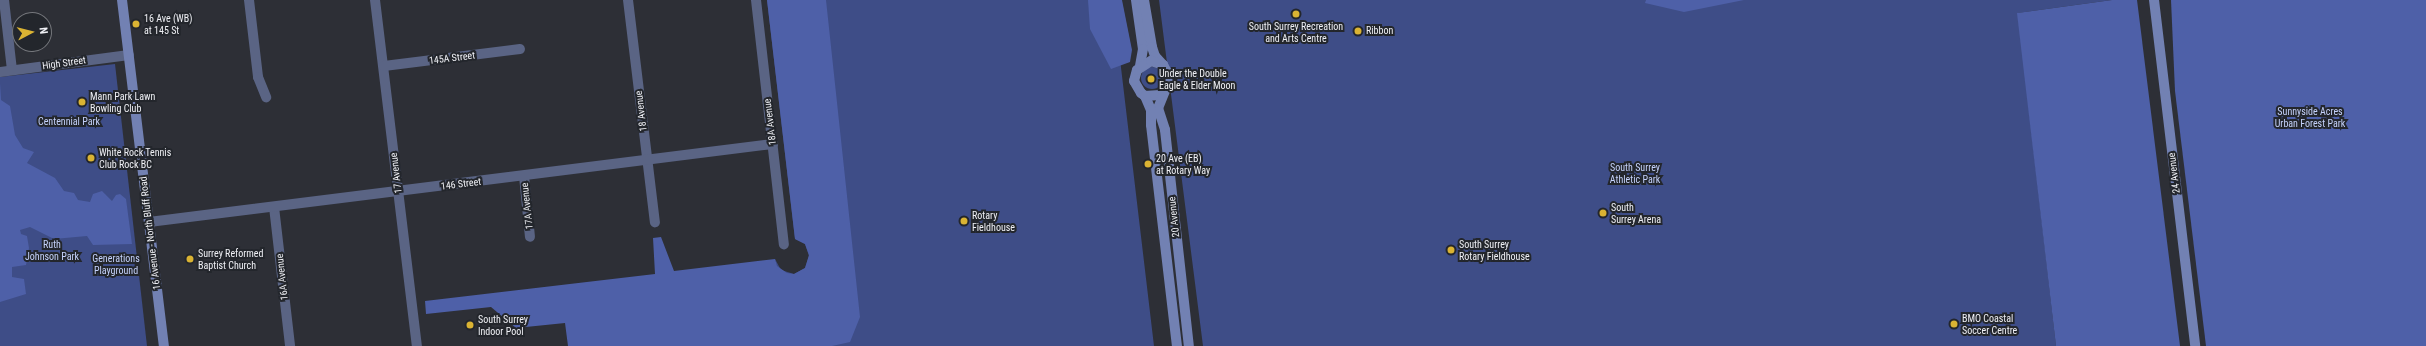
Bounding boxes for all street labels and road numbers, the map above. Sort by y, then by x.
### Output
street label: 145A Street [428,49,476,67]
street label: High Street [41,54,87,72]
street label: 18 Avenue [633,90,649,132]
street label: 18A Avenue [761,98,779,146]
street label: 17 Avenue [388,152,404,194]
street label: 24 Avenue [2166,152,2182,194]
street label: 16 Avenue - North Bluff Road [137,176,163,290]
street label: 146 Street [440,176,482,192]
street label: 17A Avenue [519,182,535,230]
street label: 20 Avenue [1166,196,1182,238]
street label: 16A Avenue [274,253,290,301]

